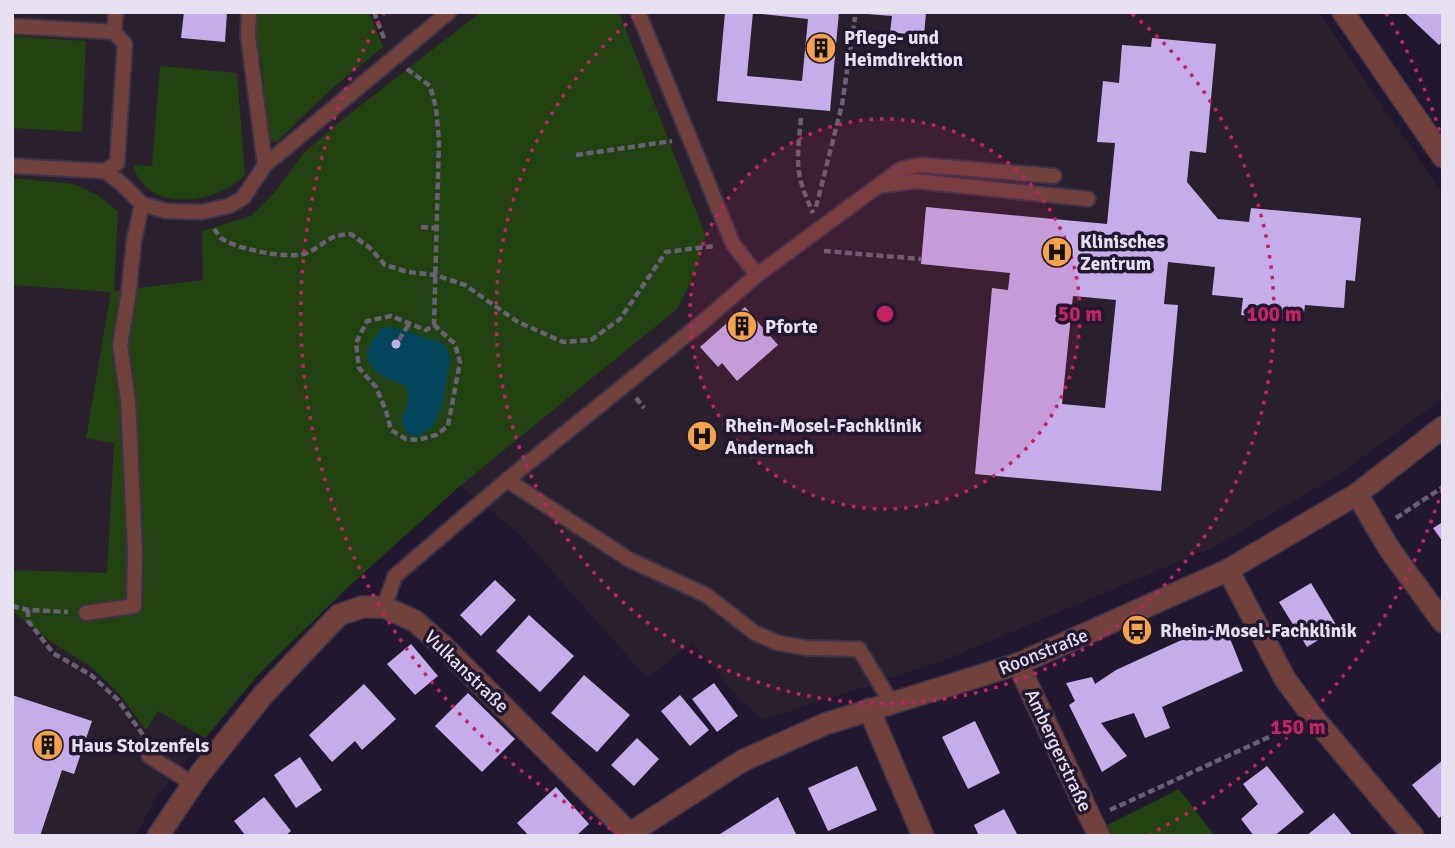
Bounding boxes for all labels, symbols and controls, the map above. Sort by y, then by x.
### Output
place label: Pflege- und Heimdirektion [844,26,963,72]
building icon: Pflege- und Heimdirektion [804,31,838,65]
place label: Klinisches Zentrum [1080,230,1165,276]
hospital icon: Klinisches Zentrum [1040,235,1074,269]
text: 50 m [1058,301,1102,327]
text: 100 m [1246,301,1302,327]
centre of rings [873,302,897,326]
building icon: Pforte [725,309,759,343]
place label: Pforte [765,315,818,339]
place label: Rhein-Mosel-Fachklinik Andernach [725,414,922,460]
hospital icon: Rhein-Mosel-Fachklinik Andernach [685,419,719,453]
bus stop icon: Rhein-Mosel-Fachklinik [1120,613,1154,647]
place label: Rhein-Mosel-Fachklinik [1160,619,1357,643]
street label: Roonstraße [995,623,1092,681]
street label: Vulkanstraße [419,625,514,718]
street label: Ambergerstraße [1019,685,1097,816]
text: 150 m [1270,714,1326,740]
building icon: Haus Stolzenfels [31,728,65,762]
place label: Haus Stolzenfels [71,734,209,758]

